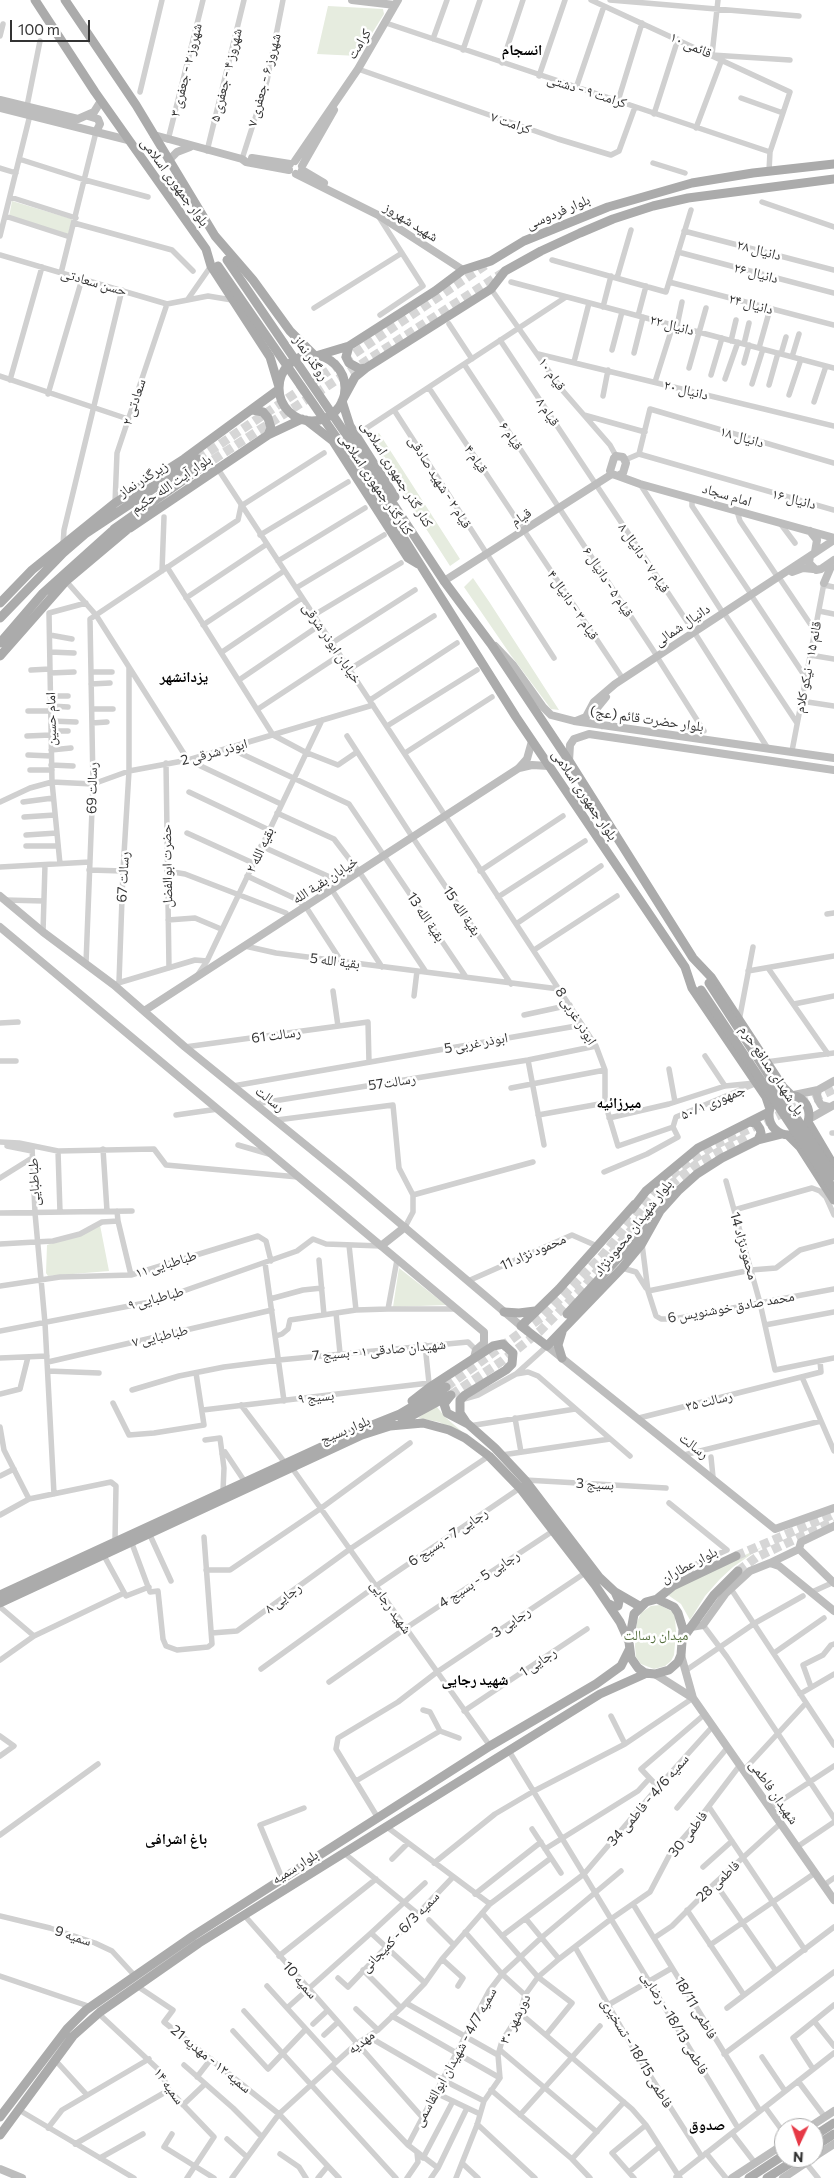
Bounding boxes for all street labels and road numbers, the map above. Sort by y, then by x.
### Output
street label: شهروز ۲ - جعفری ۳ [166,21,206,119]
street label: شهروز ۴ - جعفری ۵ [206,26,246,124]
street label: کرامت [343,26,375,62]
street label: قائمی ۱۰ [668,28,714,62]
street label: شهروز ۶ - جعفری ۷ [243,32,285,128]
street label: کرامت ۹ - دشتی [545,70,629,112]
street label: کرامت ۷ [489,108,533,138]
street label: بلوار جمهوری اسلامی [137,134,213,230]
street label: بلوار فردوسی [523,191,593,233]
street label: شهید شهروز [381,199,441,245]
street label: دانیال ۲۸ [735,236,783,264]
street label: دانیال ۲۶ [732,259,780,287]
street label: حسن سعادتی [59,265,129,299]
street label: دانیال ۲۴ [727,290,775,318]
street label: دانیال ۲۲ [648,311,696,339]
street label: روگذر نماز [290,332,332,384]
street label: قیام ۱۰ [535,354,569,394]
street label: دانیال ۲۰ [662,376,710,404]
street label: سعادتی ۲ [119,377,149,427]
street label: قیام ۸ [533,395,563,429]
street label: کنار گذر جمهوری اسلامی [357,418,437,530]
street label: قیام ۶ [496,419,526,453]
street label: دانیال ۱۸ [718,423,766,451]
street label: کنارگذر جمهوری اسلامی [336,430,416,538]
street label: قیام ۲ - شهید صادقی [405,432,475,532]
street label: قیام ۴ [461,442,491,476]
street label: بلوار آیت الله حکیم [127,451,215,517]
street label: زیرگذر نماز [115,457,171,501]
street label: امام سجاد [700,480,754,510]
street label: دانیال ۱۶ [770,485,818,513]
street label: قیام [508,504,534,530]
street label: قیام ۷ - دانیال ۸ [615,520,673,596]
street label: قیام ۵ - دانیال ۶ [579,544,637,620]
street label: قیام ۳ - دانیال ۴ [544,567,602,643]
street label: خیابان ابوذر شرقی [299,599,365,687]
street label: دانیال شمالی [651,600,713,650]
street label: قائم ۱۵ - نیکو کلام [791,620,825,714]
street label: امام حسین [42,692,60,746]
street label: بلوار حضرت قائم (عج) [589,703,705,735]
street label: ابوذر شرقی 2 [179,735,249,769]
street label: بلوار جمهوری اسلامی [548,747,622,843]
street label: رسالت 69 [83,762,101,814]
street label: حضرت ابوالفضل [158,824,176,908]
street label: بقیه الله ۲ [242,825,278,875]
street label: رسالت 67 [113,851,133,903]
street label: خیابان بقیة الله [289,852,361,908]
street label: بقیة الله 15 [439,883,485,939]
street label: بقیة الله 13 [403,889,449,945]
street label: بقیة الله 5 [309,950,361,972]
street label: ابوذر غربی 8 [552,984,600,1048]
street label: پل شهدای مدافع حرم [736,1022,808,1118]
street label: رسالت 61 [250,1023,302,1047]
street label: ابوذر غربی 5 [443,1029,509,1057]
street label: رسالت57 [367,1070,417,1094]
street label: جمهوری ۵۰/۱ [678,1081,748,1123]
street label: رسالت [252,1082,288,1116]
street label: طباطبایی [25,1158,43,1206]
street label: بلوار شهیدان محمودنژاد [590,1176,676,1280]
street label: محمودنژاد 14 [726,1210,762,1282]
street label: محمود نژاد 11 [498,1230,568,1274]
street label: طباطبایی ۱۱ [133,1247,199,1281]
street label: طباطبایی ۹ [126,1282,186,1314]
street label: محمد صادق خوشنویس 6 [666,1288,796,1326]
street label: طباطبایی ۷ [130,1321,190,1351]
street label: شهیدان صادقی ۱ - بسیج 7 [311,1336,447,1364]
street label: بسیج ۹ [297,1387,335,1407]
street label: رسالت ۳۵ [684,1387,734,1415]
street label: بلوار بسیج [317,1412,373,1448]
street label: رسالت [676,1429,712,1463]
street label: بسیج 3 [576,1475,614,1493]
street label: رجایی 7 - بسیج 6 [405,1504,491,1570]
street label: بلوار عطاران [658,1543,720,1587]
street label: رجایی 5 - بسیج 4 [435,1547,523,1611]
street label: شهید رجایی [367,1577,415,1637]
street label: رجایی ۸ [261,1579,305,1617]
street label: رجایی 3 [489,1603,533,1641]
street label: رجایی 1 [516,1644,560,1680]
street label: سمیه 4/6 - فاطمی 34 [604,1751,692,1849]
street label: شهیدان فاطمی [746,1757,802,1827]
street label: فاطمی 30 [665,1808,711,1860]
street label: بلوار سمیه [269,1846,321,1888]
street label: فاطمی 28 [693,1857,743,1905]
street label: سمیه 6/3 - کمیجانی [357,1888,443,1976]
street label: سمیه 9 [53,1922,93,1950]
street label: سمیه 10 [279,1958,321,2002]
street label: فاطمی 18/13 - رضایی [638,1969,712,2077]
street label: فاطمی 18/11 [671,1974,721,2042]
street label: سمیه 4/7 - شهیدان ابوالقاسمی [410,1985,500,2129]
street label: دورشهر ۳۰ [496,1991,534,2047]
street label: فاطمی 18/15 - تسخیری [598,1995,676,2111]
street label: سمیه ۱۲ - مهدیه 21 [167,2021,255,2097]
street label: مهدیه [344,2026,378,2058]
street label: سمیه ۱۴ [150,2064,188,2108]

